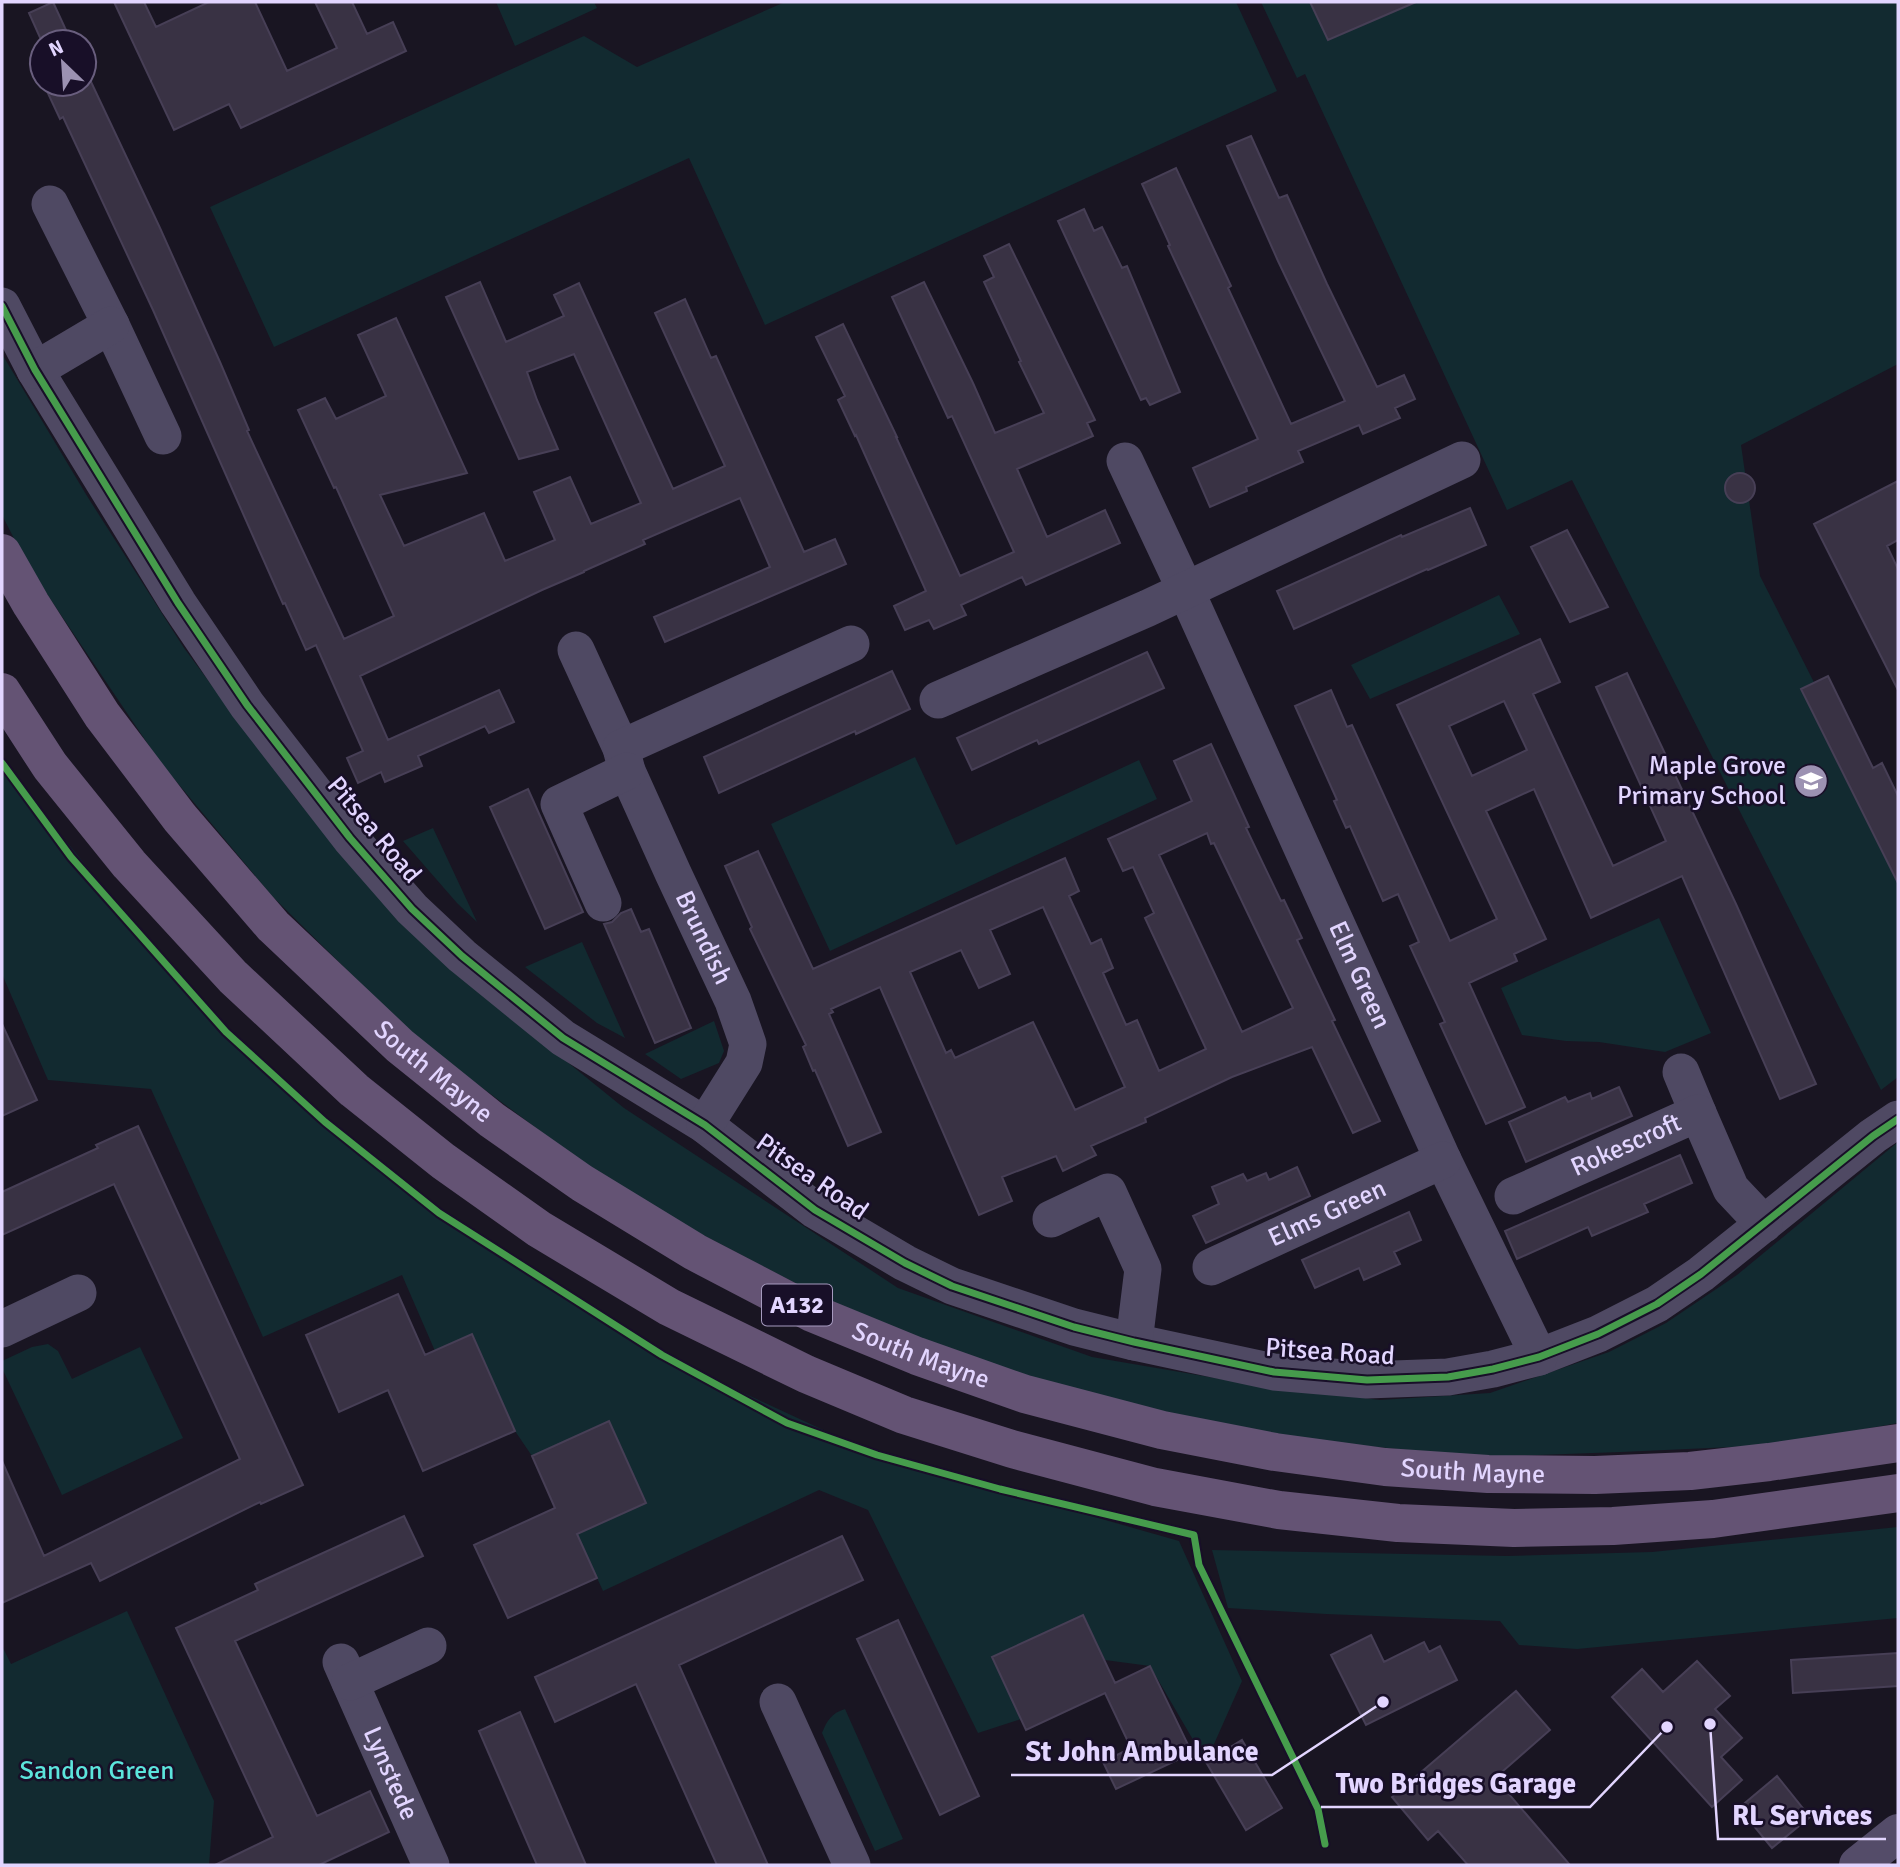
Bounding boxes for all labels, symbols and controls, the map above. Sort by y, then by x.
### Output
north arrow [28,28,98,98]
text: N [45,35,67,62]
place label: Maple Grove Primary School [1617,750,1786,812]
school or university icon: Maple Grove Primary School [1792,762,1830,800]
street label: Pitsea Road [320,770,428,890]
street label: Brundish [668,886,739,990]
street label: Elm Green [1321,916,1398,1034]
street label: South Mayne [367,1014,499,1130]
street label: Rokescroft [1566,1107,1686,1184]
street label: Pitsea Road [750,1127,874,1227]
street label: Elms Green [1263,1172,1391,1254]
road number: A132 [762,1284,832,1325]
street label: South Mayne [847,1315,994,1396]
street label: Pitsea Road [1264,1332,1396,1372]
street label: South Mayne [1400,1452,1545,1491]
street label: Lynstede [356,1722,425,1825]
callout: St John Ambulance [1011,1726,1272,1775]
text: St John Ambulance [1025,1735,1259,1769]
park label: Sandon Green [19,1755,175,1787]
callout: Two Bridges Garage [1321,1758,1590,1807]
text: Two Bridges Garage [1336,1767,1576,1801]
callout: RL Services [1718,1790,1886,1839]
text: RL Services [1732,1799,1872,1833]

